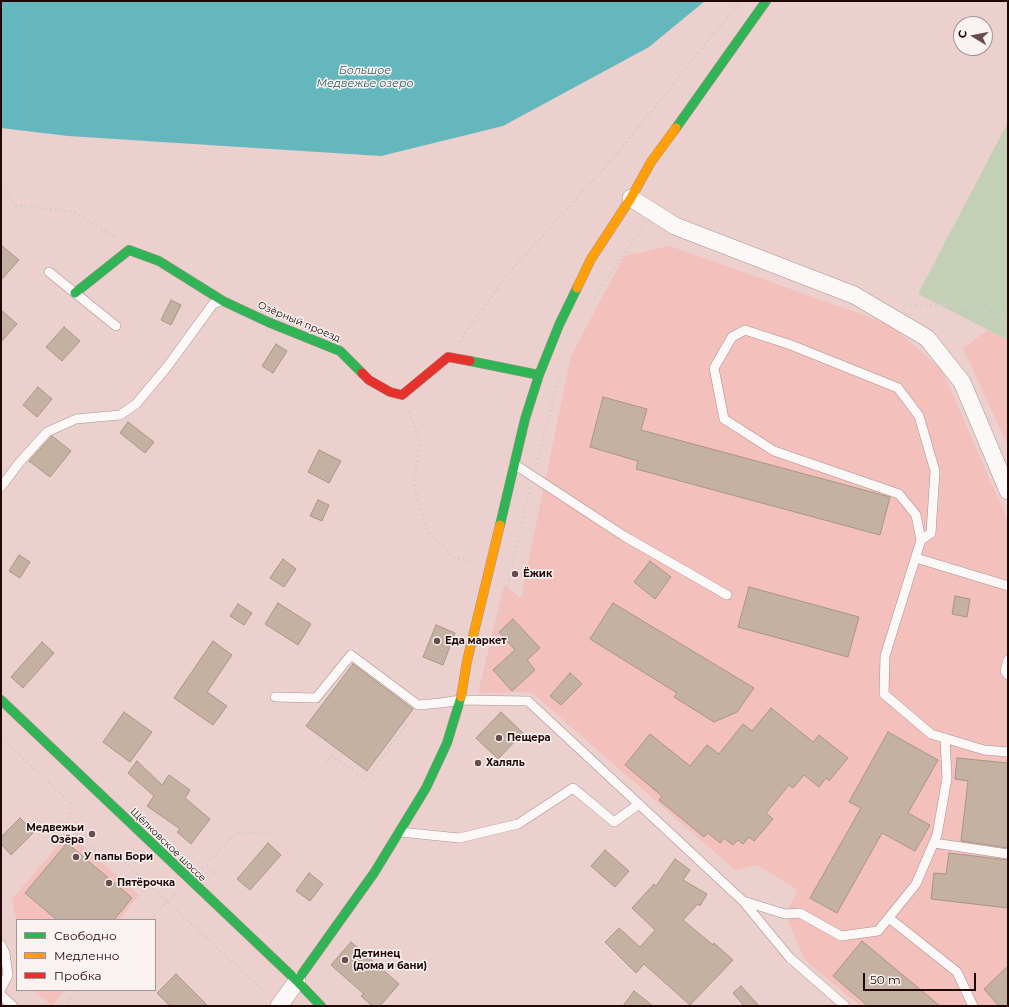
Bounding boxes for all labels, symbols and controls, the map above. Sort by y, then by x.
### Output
north arrow [953,16,993,56]
text: С [955,29,970,39]
water label: Большое Медвежье озеро [316,64,414,90]
street label: Озёрный проезд [256,299,342,345]
place label: Ёжик [523,568,552,580]
marker: Ёжик [510,569,520,579]
place label: Еда маркет [445,635,507,647]
marker: Еда маркет [432,636,442,646]
place label: Пещера [507,732,551,744]
marker: Пещера [494,733,504,743]
place label: Халяль [486,757,525,769]
marker: Халяль [473,758,483,768]
street label: Щёлковское шоссе [128,806,208,884]
place label: Медвежьи Озёра [26,822,84,846]
marker: Медвежьи Озёра [87,829,97,839]
place label: У папы Бори [84,851,153,863]
marker: У папы Бори [71,852,81,862]
place label: Пятёрочка [117,877,175,889]
marker: Пятёрочка [104,878,114,888]
legend [16,919,156,991]
text: Свободно [54,928,117,943]
text: Медленно [54,948,119,963]
place label: Детинец (дома и бани) [353,948,427,972]
marker: Детинец (дома и бани) [340,955,350,965]
scale bar [865,965,978,991]
text: Пробка [54,968,102,983]
text: 50 m [870,972,901,987]

